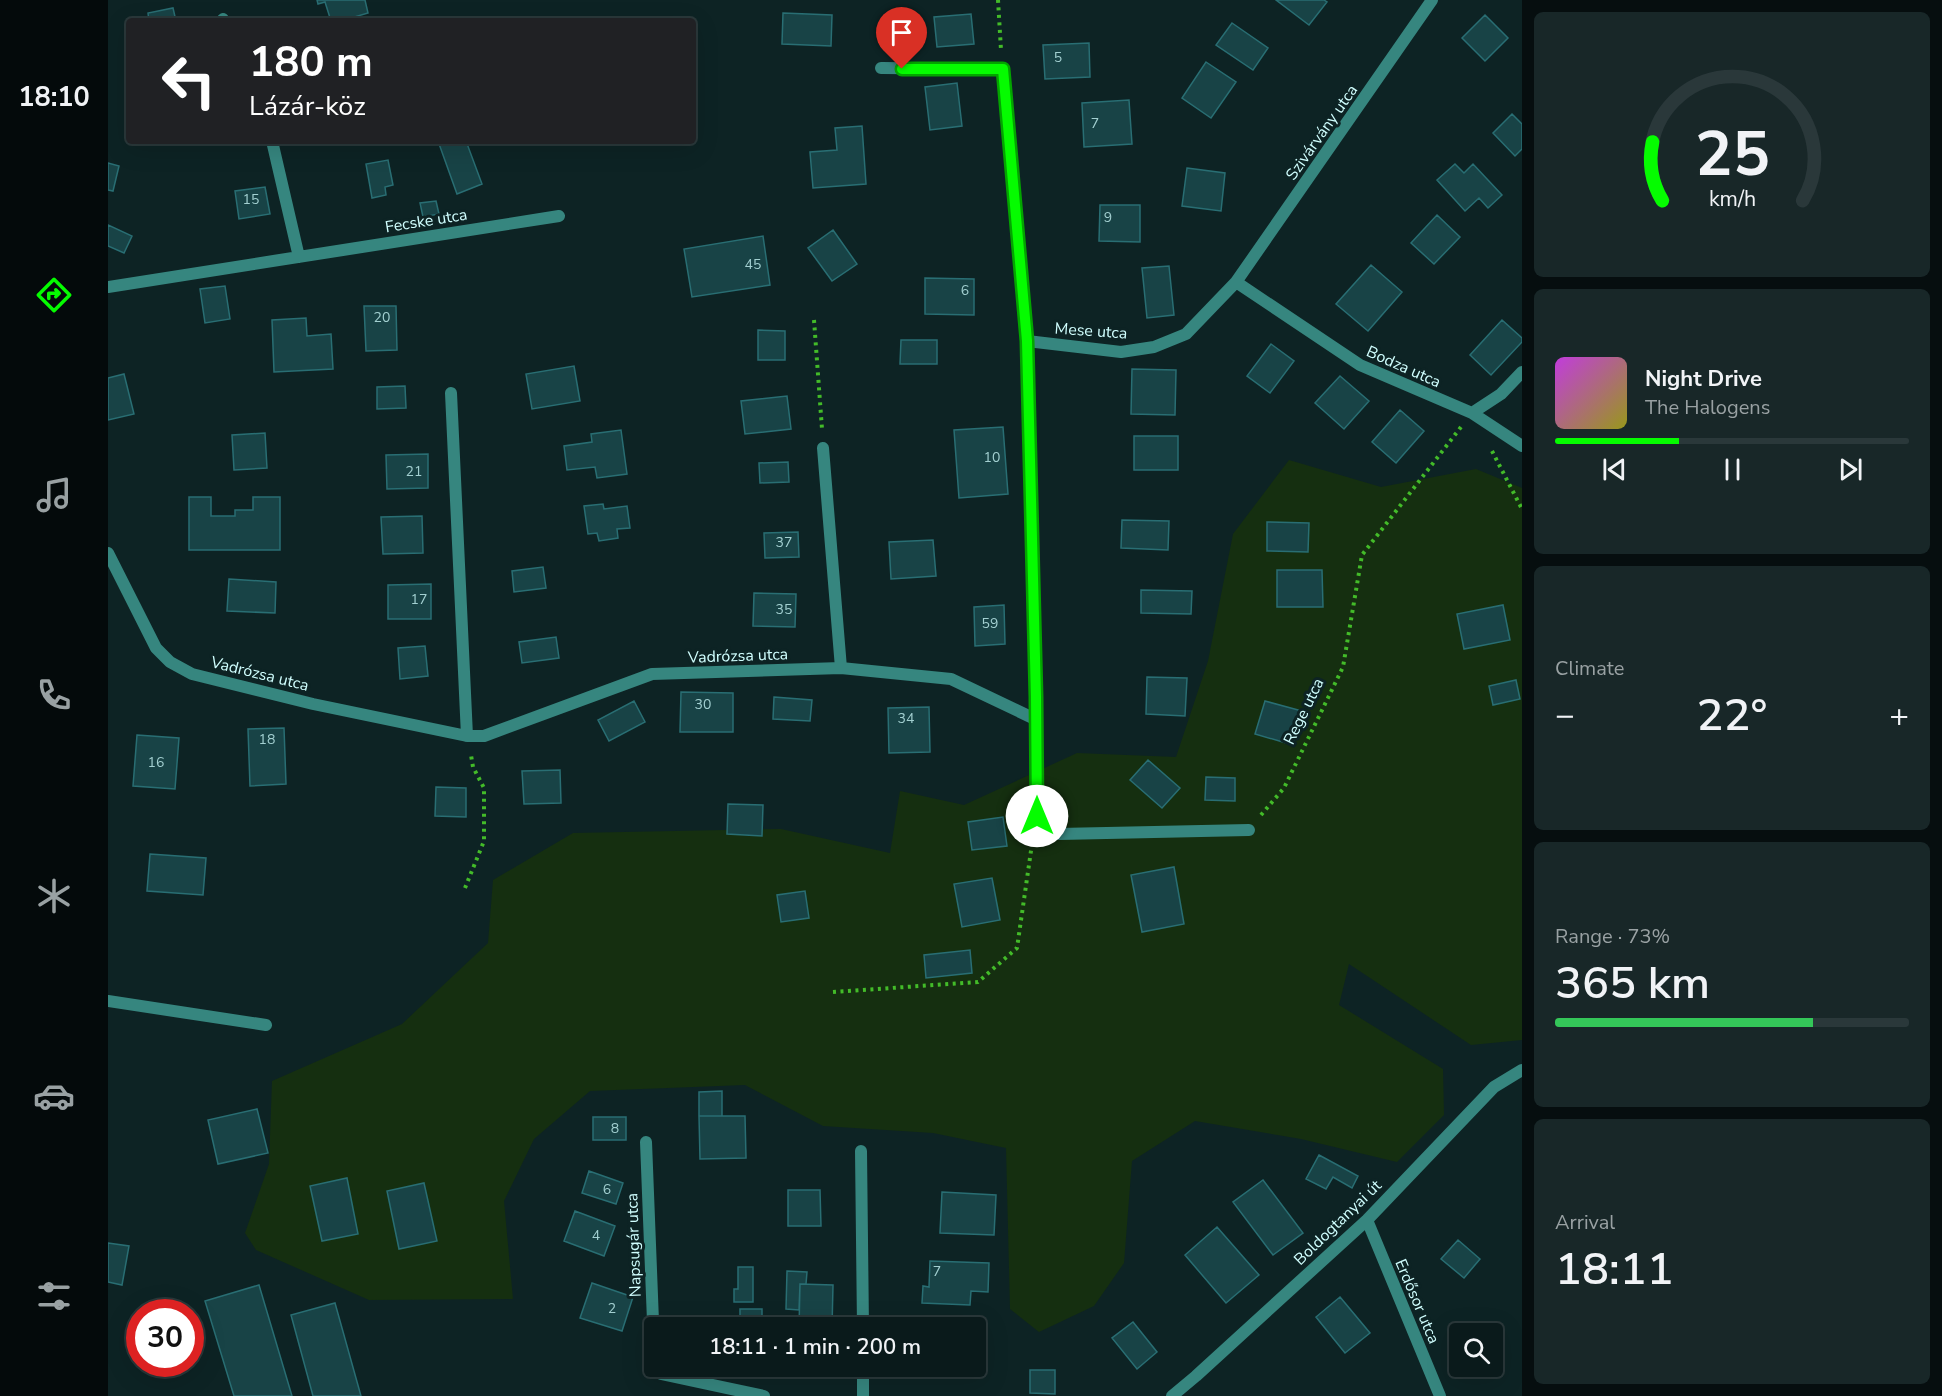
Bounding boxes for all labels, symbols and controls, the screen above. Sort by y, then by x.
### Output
pin [876,7,927,69]
icon: arrive [885,16,918,49]
text: 180 m [249,34,373,91]
icon: left [150,42,228,120]
house number: 5 [1054,48,1062,67]
text: 18:10 [18,79,90,116]
street label: Szivárvány utca [1281,80,1363,185]
text: Lázár-köz [249,88,366,125]
text: 25 [1695,113,1769,198]
house number: 7 [1091,114,1099,133]
text: km/h [1708,185,1756,215]
house number: 15 [243,190,259,209]
street label: Fecske utca [384,204,469,238]
house number: 9 [1104,208,1112,227]
house number: 45 [745,255,761,274]
icon: directions [33,274,75,316]
house number: 6 [961,281,969,300]
house number: 20 [374,308,390,327]
street label: Mese utca [1054,317,1128,345]
street label: Bodza utca [1363,341,1444,393]
text: Night Drive [1645,364,1762,394]
text: The Halogens [1645,394,1770,421]
house number: 10 [984,448,1000,467]
icon: previous [1598,453,1631,486]
icon: pause [1716,453,1749,486]
icon: next [1834,453,1867,486]
house number: 21 [406,462,422,481]
icon: music [33,474,75,516]
house number: 37 [776,533,792,552]
house number: 17 [411,590,427,609]
house number: 35 [776,600,792,619]
house number: 59 [982,614,998,633]
street label: Vadrózsa utca [687,643,789,669]
street label: Vadrózsa utca [207,651,311,697]
text: Climate [1555,655,1624,682]
icon: phone [33,674,75,716]
street label: Rege utca [1278,675,1329,748]
text: 22° [1697,685,1767,746]
text: − [1555,693,1575,738]
text: + [1889,693,1909,738]
house number: 30 [695,695,711,714]
house number: 34 [898,709,914,728]
house number: 18 [259,730,275,749]
house number: 16 [148,753,164,772]
position arrow [1005,784,1069,848]
icon: climate [33,875,75,917]
text: Range · 73% [1555,923,1670,950]
text: 365 km [1555,953,1710,1014]
icon: car [33,1075,75,1117]
house number: 8 [611,1119,619,1138]
street label: Boldogtanyai út [1289,1175,1387,1270]
house number: 6 [603,1180,611,1199]
street label: Napsugár utca [621,1192,647,1297]
text: Arrival [1555,1209,1615,1236]
house number: 4 [592,1226,600,1245]
text: 18:11 [1555,1239,1674,1300]
street label: Erdősor utca [1389,1256,1445,1347]
house number: 7 [933,1262,941,1281]
icon: filters [33,1275,75,1317]
speed limit sign: 30 [126,1299,204,1377]
house number: 2 [608,1299,616,1318]
map controls [1449,1323,1503,1377]
button: search [1449,1323,1503,1377]
text: 18:11 · 1 min · 200 m [709,1332,921,1362]

